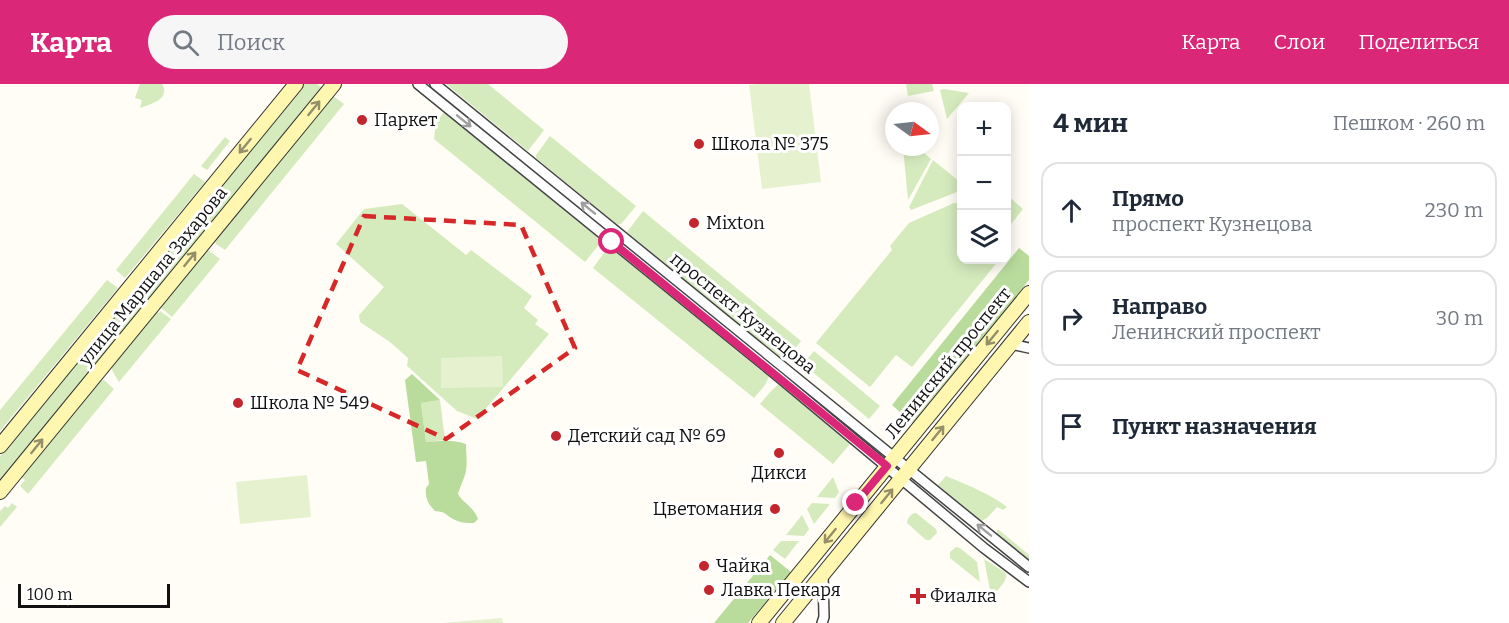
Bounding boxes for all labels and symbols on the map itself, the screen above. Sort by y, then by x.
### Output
one-way arrow [307,101,321,116]
north arrow [885,102,939,156]
place label: Паркет [374,109,437,131]
marker: Паркет [355,113,369,127]
one-way arrow [456,114,472,127]
place label: Школа № 375 [711,133,829,155]
one-way arrow [239,137,252,153]
marker: Школа № 375 [692,137,706,151]
street label: улица Маршала Захарова [73,182,232,371]
one-way arrow [580,202,596,215]
place label: Mixton [706,212,765,234]
marker: Mixton [687,216,701,230]
route start [598,228,624,254]
street label: проспект Кузнецова [666,248,820,378]
one-way arrow [184,251,197,267]
street label: Ленинский проспект [880,283,1016,443]
one-way arrow [985,330,999,345]
place label: Школа № 549 [250,392,370,414]
marker: Школа № 549 [231,396,245,410]
place label: Детский сад № 69 [568,425,726,447]
one-way arrow [932,425,945,441]
marker: Детский сад № 69 [549,429,563,443]
one-way arrow [30,439,44,454]
marker: Дикси [772,446,786,460]
place label: Дикси [751,462,807,484]
route end [842,489,868,515]
one-way arrow [880,489,894,504]
place label: Цветомания [653,498,763,520]
marker: Цветомания [768,502,782,516]
one-way arrow [976,524,992,537]
one-way arrow [824,527,837,543]
place label: Чайка [716,555,770,577]
marker: Чайка [697,559,711,573]
place label: Лавка Пекаря [721,579,841,601]
scale bar [18,581,170,608]
marker: Лавка Пекаря [702,583,716,597]
place label: Фиалка [930,585,997,607]
marker: Фиалка [911,589,925,603]

